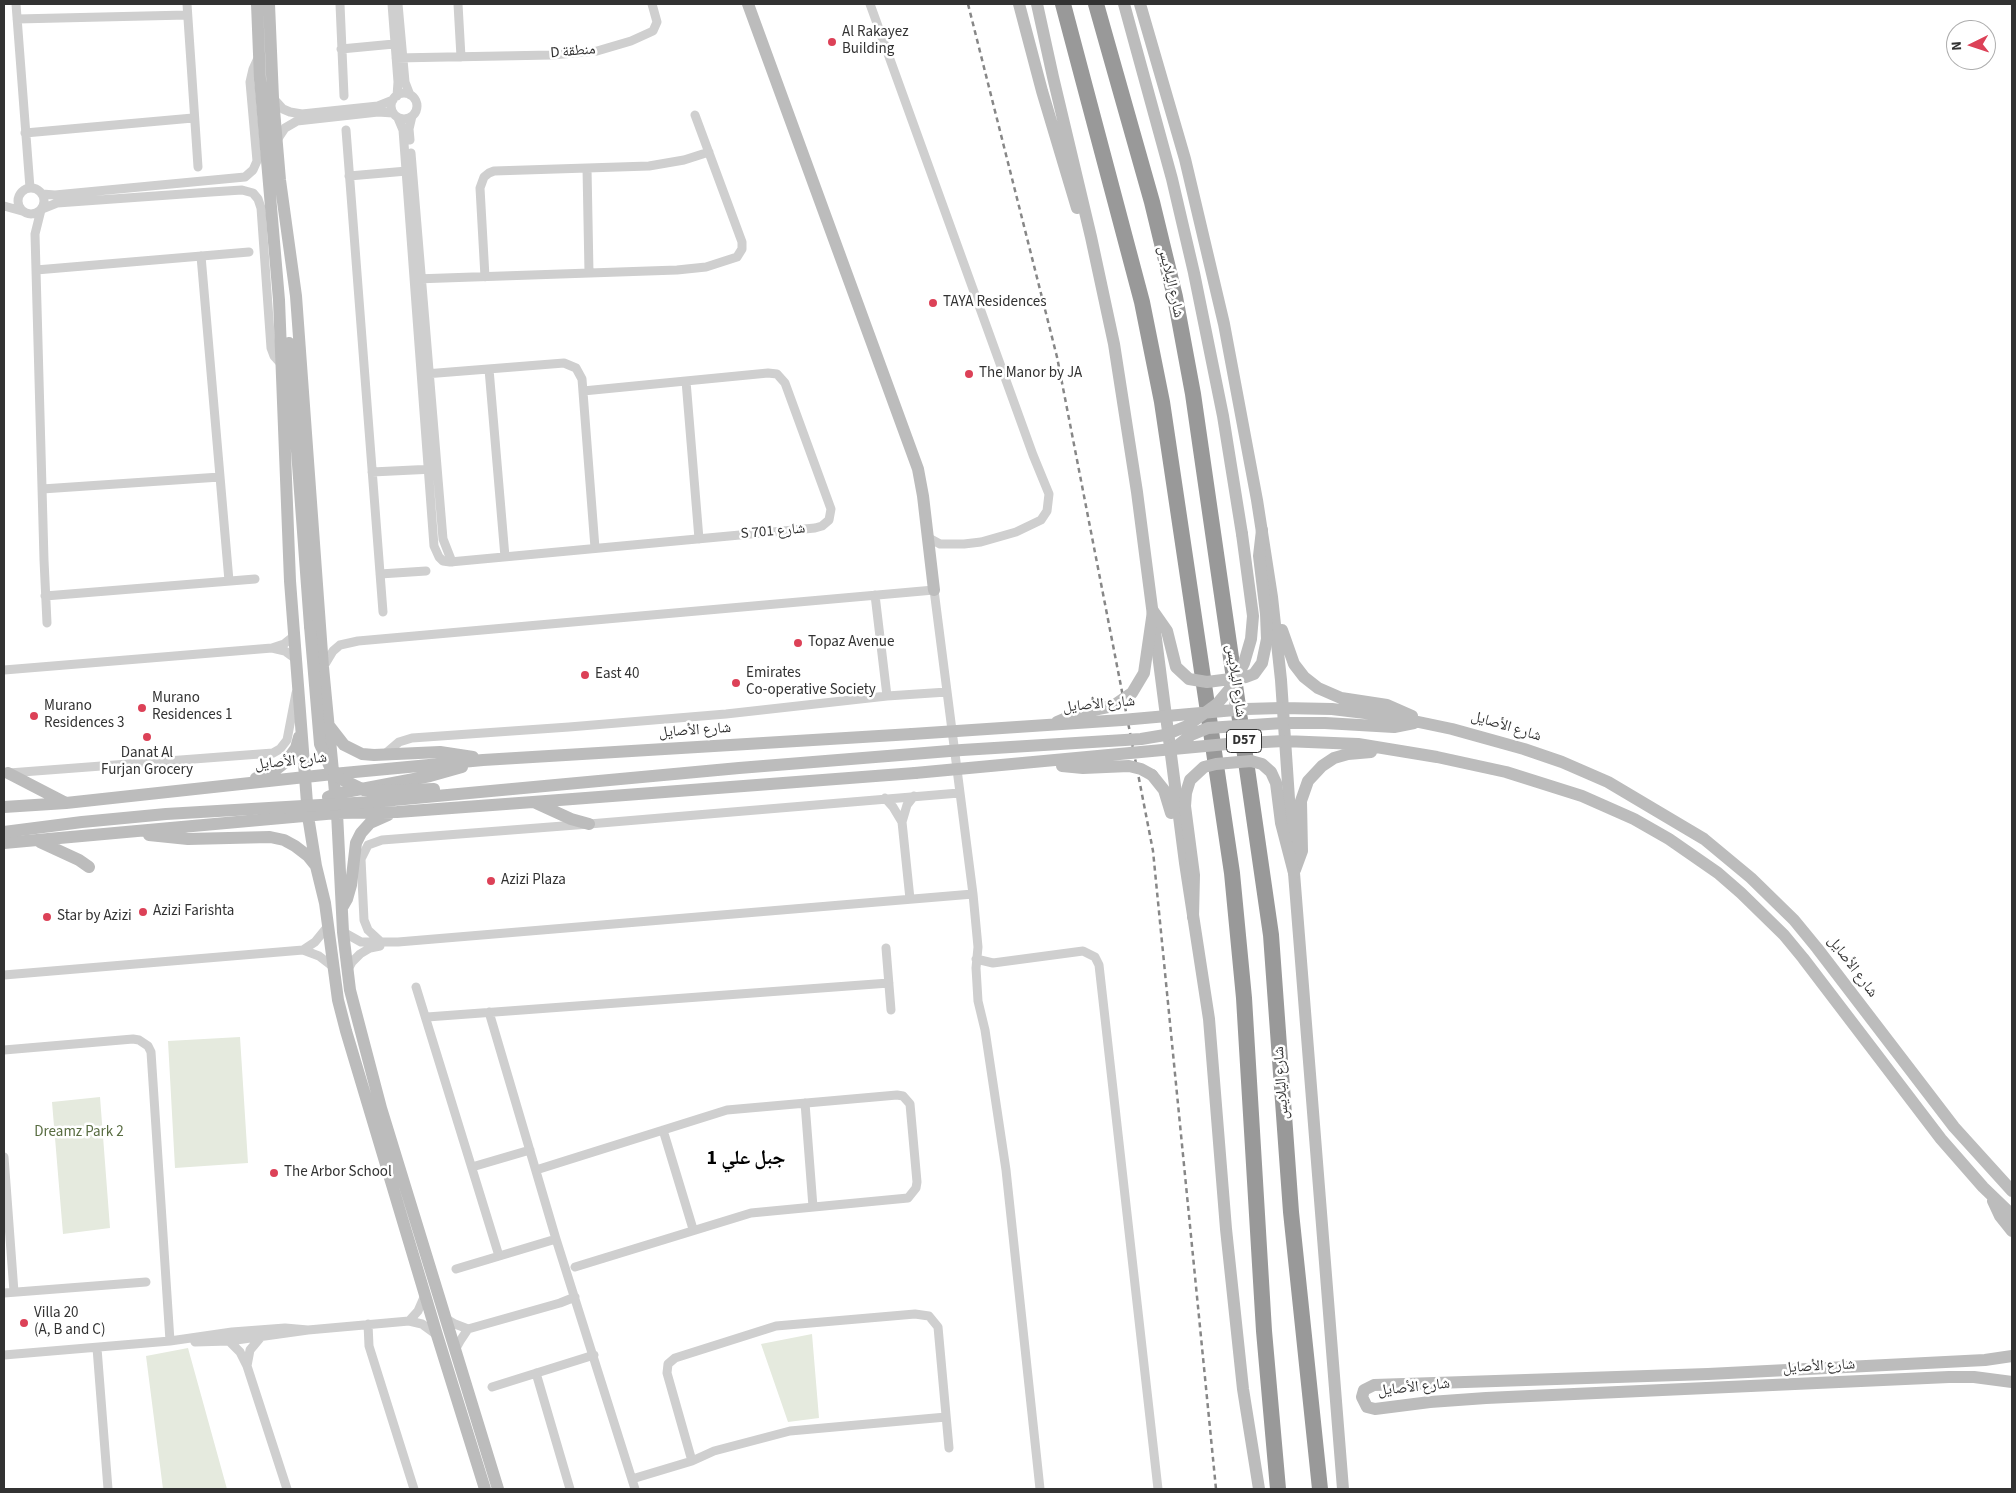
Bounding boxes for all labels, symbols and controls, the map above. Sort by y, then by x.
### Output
north arrow [1946,20,1996,70]
place label: Al Rakayez Building [842,24,909,59]
marker: Al Rakayez Building [826,36,838,48]
street label: D منطقة [550,41,596,63]
text: N [1947,41,1967,51]
street label: شارع اليلايس [1153,244,1187,320]
place label: TAYA Residences [943,294,1046,312]
marker: TAYA Residences [927,297,939,309]
place label: The Manor by JA [979,365,1082,383]
marker: The Manor by JA [963,368,975,380]
street label: S 701 شارع [740,520,806,544]
place label: Topaz Avenue [808,634,894,652]
marker: Topaz Avenue [792,637,804,649]
street label: شارع اليلايس [1221,643,1249,719]
place label: Emirates Co-operative Society [746,665,876,700]
place label: East 40 [595,666,639,684]
marker: East 40 [579,669,591,681]
marker: Emirates Co-operative Society [730,677,742,689]
place label: Murano Residences 1 [152,690,232,725]
street label: شارع الأصايل [1062,693,1136,717]
place label: Murano Residences 3 [44,698,124,733]
marker: Murano Residences 1 [136,702,148,714]
street label: شارع الأصايل [1469,708,1543,746]
marker: Murano Residences 3 [28,710,40,722]
street label: شارع الأصايل [658,719,732,743]
road number: D57 [1226,729,1262,752]
marker: Danat Al Furjan Grocery [141,731,153,743]
place label: Danat Al Furjan Grocery [101,745,193,780]
street label: شارع الأصايل [254,749,328,775]
place label: Azizi Plaza [501,872,566,890]
marker: Azizi Plaza [485,875,497,887]
place label: Azizi Farishta [153,903,234,921]
marker: Azizi Farishta [137,906,149,918]
place label: Star by Azizi [57,908,132,926]
marker: Star by Azizi [41,911,53,923]
street label: شارع الأصايل [1823,933,1881,1001]
street label: شارع اليلايس [1270,1046,1294,1120]
park label: Dreamz Park 2 [34,1124,124,1142]
district label: جبل علي 1 [707,1148,785,1172]
place label: The Arbor School [284,1164,392,1182]
marker: The Arbor School [268,1167,280,1179]
place label: Villa 20 (A, B and C) [34,1305,105,1340]
marker: Villa 20 (A, B and C) [18,1317,30,1329]
street label: شارع الأصايل [1782,1356,1856,1378]
street label: شارع الأصايل [1377,1375,1451,1401]

